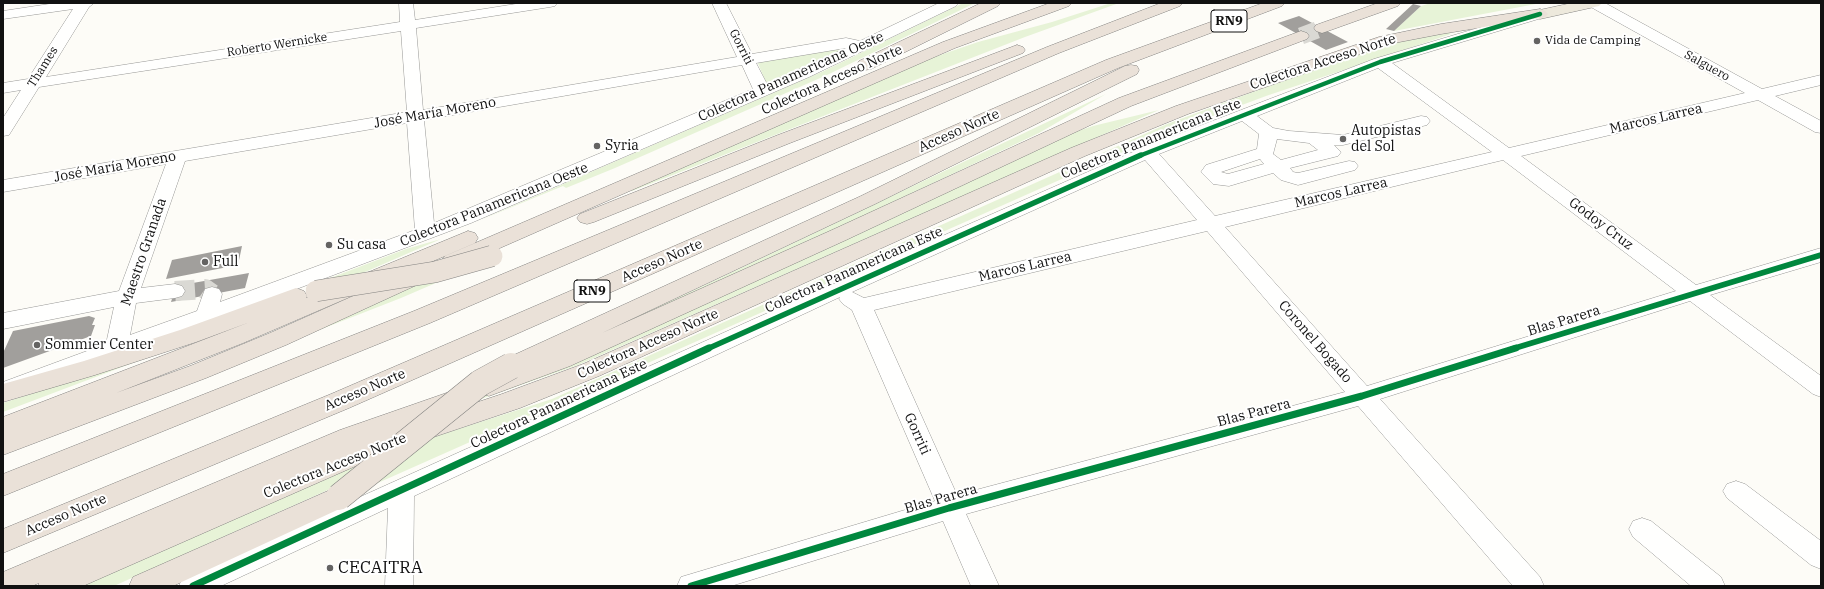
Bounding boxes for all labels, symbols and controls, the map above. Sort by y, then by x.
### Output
road number: RN9 [1211,10,1247,32]
street label: Gorriti [726,27,756,67]
street label: Colectora Panamericana Oeste [696,28,886,126]
street label: Roberto Wernicke [226,30,328,60]
street label: Colectora Acceso Norte [1248,30,1398,94]
place label: Vida de Camping [1545,34,1641,48]
marker: Vida de Camping [1532,36,1542,46]
street label: Colectora Acceso Norte [759,41,905,119]
street label: Thames [25,44,61,90]
street label: Salguero [1682,48,1732,84]
street label: José María Moreno [373,94,497,132]
street label: Colectora Panamericana Este [1058,95,1244,183]
street label: Marcos Larrea [1608,100,1704,138]
street label: Acceso Norte [916,106,1002,156]
place label: Autopistas del Sol [1351,123,1421,156]
marker: Autopistas del Sol [1338,134,1348,144]
place label: Syria [605,138,639,154]
marker: Syria [592,141,602,151]
street label: José María Moreno [53,148,177,186]
street label: Colectora Panamericana Oeste [398,160,590,250]
street label: Marcos Larrea [1293,174,1389,212]
street label: Godoy Cruz [1565,194,1637,254]
street label: Maestro Granada [118,196,170,308]
street label: Colectora Panamericana Este [763,223,945,317]
street label: Acceso Norte [619,236,705,286]
place label: Su casa [337,237,386,253]
marker: Su casa [324,240,334,250]
street label: Marcos Larrea [977,248,1073,286]
place label: Full [213,254,238,270]
marker: Full [200,257,210,267]
road number: RN9 [574,280,610,302]
street label: Coronel Bogado [1275,297,1355,387]
street label: Blas Parera [1526,302,1602,340]
street label: Colectora Acceso Norte [575,305,721,383]
place label: Sommier Center [45,337,153,353]
marker: Sommier Center [32,340,42,350]
street label: Colectora Panamericana Este [468,356,650,452]
street label: Acceso Norte [322,365,408,415]
street label: Blas Parera [1216,395,1292,431]
street label: Gorriti [900,410,934,458]
street label: Colectora Acceso Norte [261,430,409,502]
street label: Blas Parera [903,481,979,517]
street label: Acceso Norte [23,490,109,540]
place label: CECAITRA [338,558,423,578]
marker: CECAITRA [325,563,335,573]

